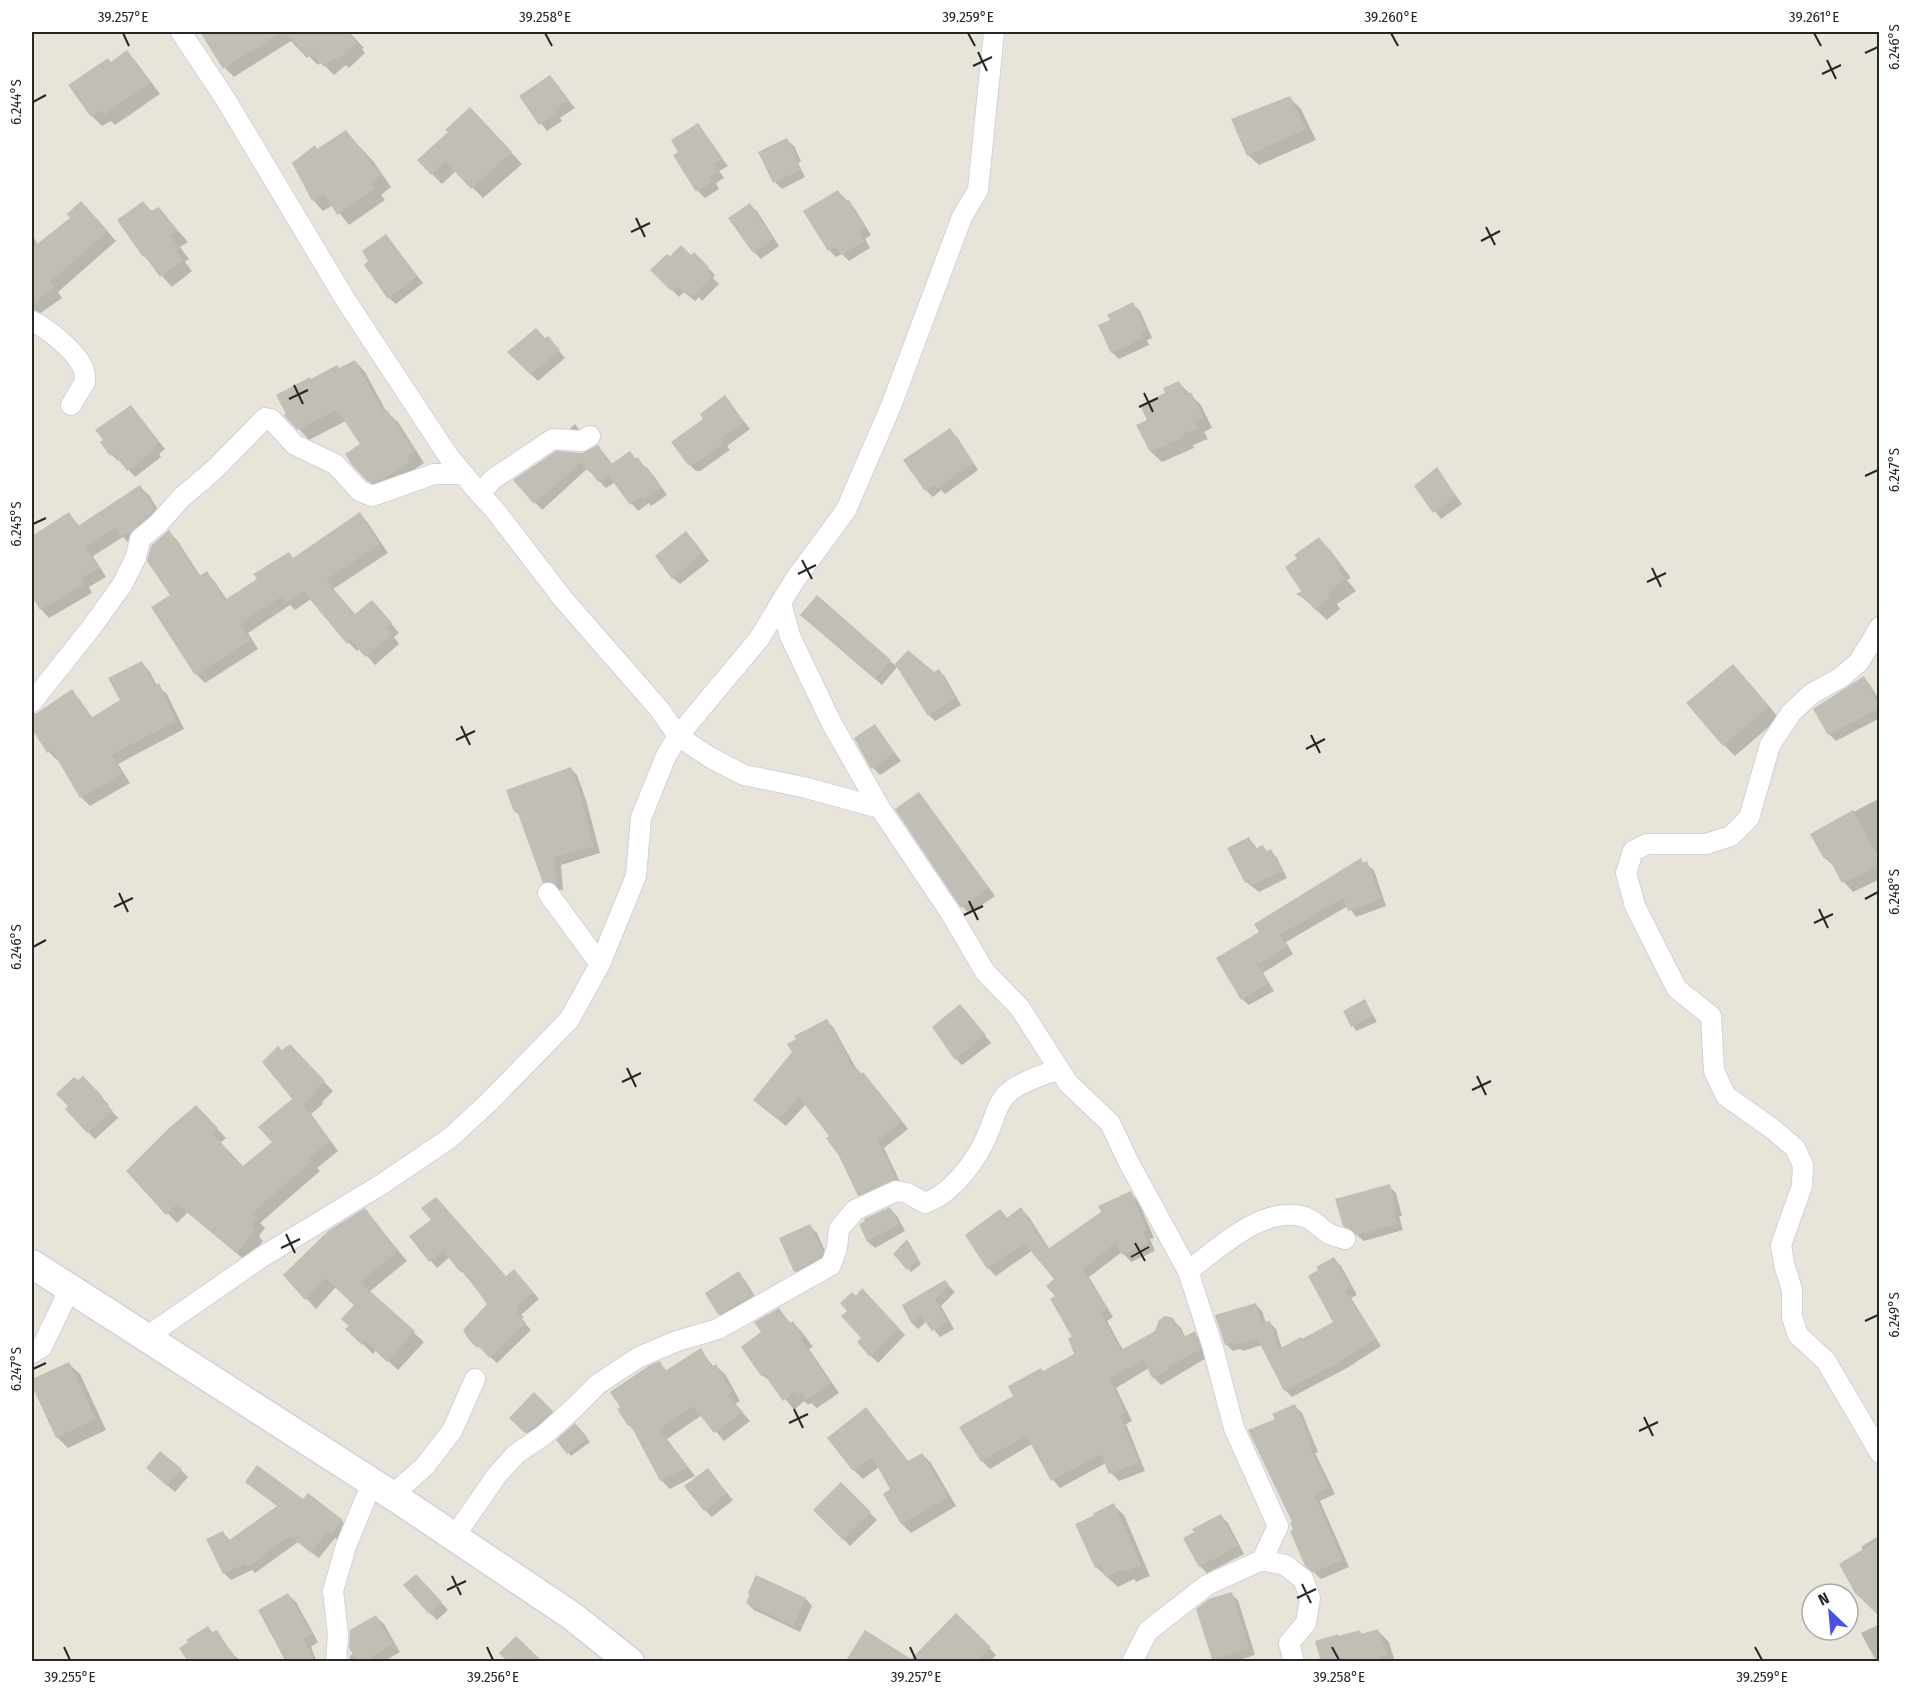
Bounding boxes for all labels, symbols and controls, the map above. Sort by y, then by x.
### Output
text: 39.257°E [98,8,148,26]
text: 39.258°E [519,8,571,26]
text: 39.259°E [942,8,994,26]
text: 39.260°E [1364,8,1418,26]
text: 39.261°E [1789,8,1839,26]
text: 6.246°S [1885,24,1903,70]
text: 6.244°S [7,79,25,125]
text: 6.247°S [1885,448,1903,492]
text: 6.245°S [7,501,25,547]
text: 6.248°S [1885,869,1903,915]
text: 6.246°S [7,924,25,970]
text: 6.249°S [1885,1292,1903,1338]
text: 6.247°S [7,1347,25,1391]
north arrow [1800,1582,1860,1642]
text: N [1815,1588,1832,1610]
text: 39.255°E [44,1668,96,1686]
text: 39.256°E [467,1668,519,1686]
text: 39.257°E [891,1668,941,1686]
text: 39.258°E [1313,1668,1365,1686]
text: 39.259°E [1736,1668,1788,1686]

